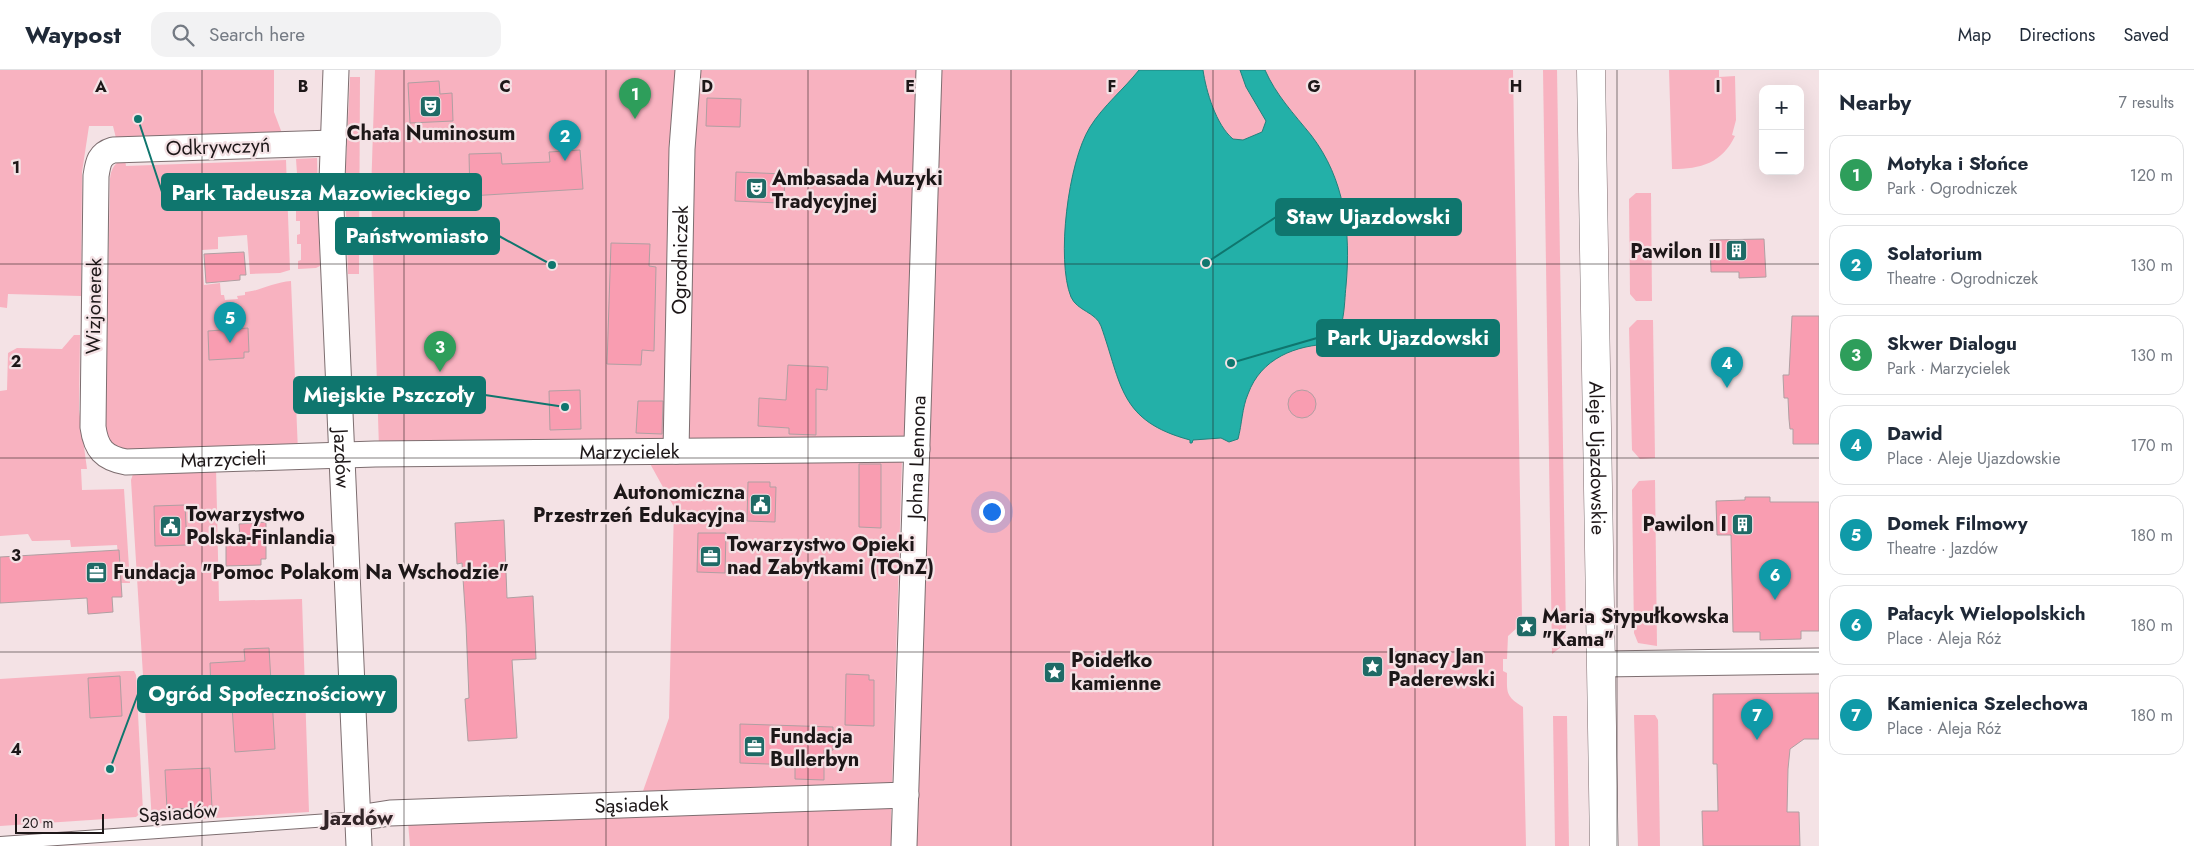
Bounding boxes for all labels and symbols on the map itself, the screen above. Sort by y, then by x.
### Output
text: A [94,75,107,98]
text: B [298,75,308,98]
text: C [499,75,511,98]
text: D [701,75,713,98]
text: E [905,75,915,98]
text: F [1108,75,1116,98]
text: G [1307,75,1321,98]
text: H [1510,75,1522,98]
text: I [1715,75,1721,98]
pin: 1 [619,78,651,119]
theatre icon: Chata Numinosum [419,95,443,119]
place label: Chata Numinosum [347,119,515,148]
pin: 2 [549,120,581,161]
street label: Odkrywczyń [165,131,271,163]
text: 1 [12,156,20,179]
place label: Ambasada Muzyki Tradycyjnej [771,164,943,216]
callout: Park Tadeusza Mazowieckiego [162,174,481,210]
theatre icon: Ambasada Muzyki Tradycyjnej [744,177,768,201]
text: Park Tadeusza Mazowieckiego [171,178,471,208]
callout: Staw Ujazdowski [1276,199,1461,235]
text: Staw Ujazdowski [1286,202,1450,232]
street label: Ogrodniczek [664,205,695,315]
callout: Państwomiasto [336,218,499,254]
text: Państwomiasto [345,221,489,251]
place label: Pawilon II [1630,237,1721,266]
building icon: Pawilon II [1725,239,1749,263]
street label: Wizjonerek [79,257,109,355]
pin: 5 [214,302,246,343]
callout: Park Ujazdowski [1317,320,1499,356]
text: Park Ujazdowski [1327,323,1489,353]
pin: 3 [424,331,456,372]
pin: 4 [1711,347,1743,388]
text: 2 [11,350,21,373]
callout: Miejskie Pszczoły [294,377,485,413]
text: Miejskie Pszczoły [304,380,475,410]
street label: Aleje Ujazdowskie [1582,381,1613,535]
street label: Johna Lennona [900,395,933,522]
street label: Jazdów [326,425,358,489]
street label: Marzycielek [579,437,680,467]
street label: Marzycieli [180,443,267,475]
place label: Autonomiczna Przestrzeń Edukacyjna [533,478,745,530]
public building icon: Autonomiczna Przestrzeń Edukacyjna [749,492,773,516]
your location [979,499,1005,525]
place label: Towarzystwo Polska-Finlandia [186,500,335,552]
place label: Pawilon I [1643,510,1727,539]
building icon: Pawilon I [1731,512,1755,536]
public building icon: Towarzystwo Polska-Finlandia [158,514,182,538]
place label: Towarzystwo Opieki nad Zabytkami (TOnZ) [727,530,934,582]
text: 3 [11,544,21,567]
office icon: Towarzystwo Opieki nad Zabytkami (TOnZ) [699,544,723,568]
place label: Fundacja "Pomoc Polakom Na Wschodzie" [113,558,509,587]
pin: 6 [1759,559,1791,600]
office icon: Fundacja "Pomoc Polakom Na Wschodzie" [85,560,109,584]
place label: Maria Stypułkowska "Kama" [1542,602,1729,654]
place icon: Maria Stypułkowska "Kama" [1514,615,1538,639]
place label: Ignacy Jan Paderewski [1388,642,1495,694]
place label: Poidełko kamienne [1071,646,1161,698]
place icon: Ignacy Jan Paderewski [1360,655,1384,679]
place icon: Poidełko kamienne [1043,660,1067,684]
callout: Ogród Społecznościowy [138,676,396,712]
text: Ogród Społecznościowy [148,679,387,709]
pin: 7 [1741,699,1773,740]
place label: Fundacja Bullerbyn [770,722,859,774]
office icon: Fundacja Bullerbyn [742,735,766,759]
text: 4 [10,738,22,761]
street label: Sąsiadek [594,789,669,820]
street label: Sąsiadów [137,796,219,830]
district label: Jazdów [319,803,394,833]
scale bar [15,811,104,834]

